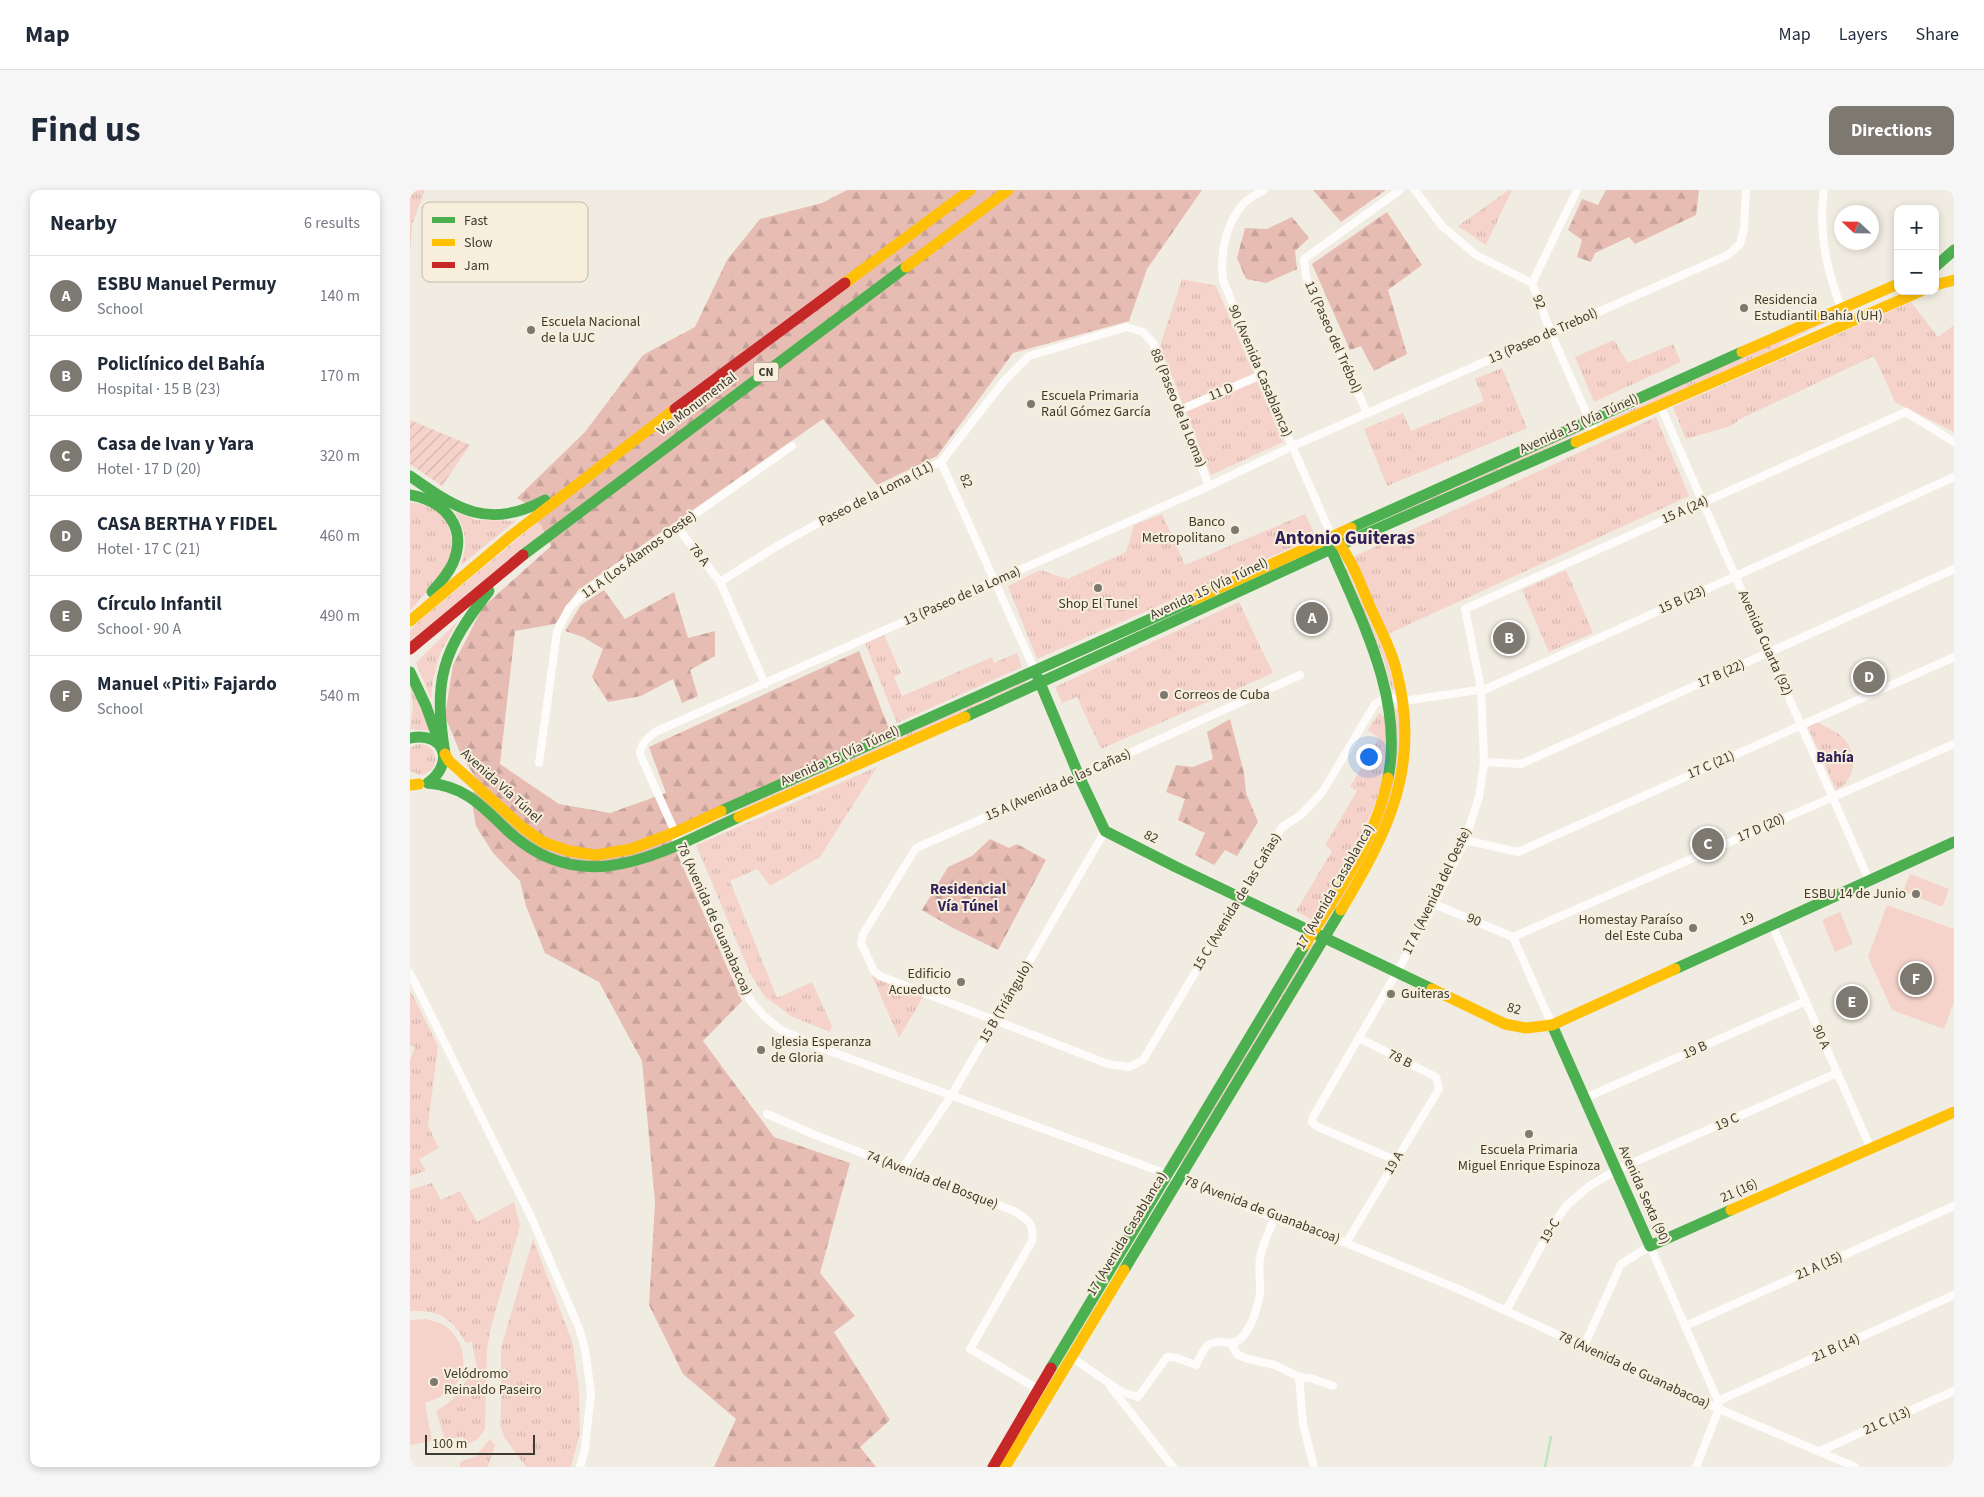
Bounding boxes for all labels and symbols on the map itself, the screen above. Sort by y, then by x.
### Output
legend [422,202,588,282]
north arrow [1834,205,1879,250]
text: Fast [464,211,488,231]
text: Slow [464,233,493,253]
text: Jam [464,256,489,276]
street label: 13 (Paseo del Trébol) [1299,278,1367,396]
place label: Residencia Estudiantil Bahía (UH) [1754,290,1883,326]
street label: 92 [1527,292,1551,312]
street label: 90 (Avenida Casablanca) [1223,302,1297,440]
marker: Residencia Estudiantil Bahía (UH) [1738,302,1750,314]
street label: 13 (Paseo de Trebol) [1485,303,1601,369]
place label: Escuela Nacional de la UJC [541,312,641,348]
marker: Escuela Nacional de la UJC [525,324,537,336]
street label: 88 (Paseo de la Loma) [1145,346,1211,470]
road number: CN [754,362,778,382]
street label: Vía Monumental [653,367,741,441]
street label: 11 D [1205,378,1237,406]
place label: Escuela Primaria Raúl Gómez García [1041,386,1151,422]
street label: Avenida 15 (Vía Túnel) [1516,389,1642,459]
marker: Escuela Primaria Raúl Gómez García [1025,398,1037,410]
street label: Paseo de la Loma (11) [815,456,937,532]
street label: 82 [954,471,978,491]
street label: 15 A (24) [1658,491,1712,529]
street label: 11 A (Los Álamos Oeste) [577,506,701,604]
place label: Banco Metropolitano [1142,512,1225,548]
marker: Banco Metropolitano [1229,524,1241,536]
district label: Antonio Guiteras [1274,525,1415,552]
street label: 78 A [684,539,715,571]
street label: Avenida 15 (Vía Túnel) [1147,553,1271,625]
street label: 13 (Paseo de la Loma) [900,561,1024,631]
street label: 15 B (23) [1655,581,1709,619]
marker: Shop El Tunel [1092,582,1104,594]
street label: Avenida Cuarta (92) [1733,587,1797,699]
place label: Shop El Tunel [1058,594,1138,614]
pin: A [1296,599,1328,637]
pin: B [1493,619,1525,657]
street label: 17 B (22) [1694,655,1748,693]
pin: D [1853,658,1885,696]
place label: Correos de Cuba [1174,685,1270,705]
marker: Correos de Cuba [1158,689,1170,701]
street label: Avenida 15 (Vía Túnel) [777,721,903,791]
street label: Avenida Vía Túnel [456,744,546,828]
street label: 15 A (Avenida de las Cañas) [982,744,1134,826]
your location [1356,744,1382,770]
street label: 17 C (21) [1684,746,1738,784]
district label: Bahía [1816,747,1854,768]
street label: 17 D (20) [1734,809,1788,847]
street label: 17 (Avenida Casablanca) [1291,820,1379,954]
street label: 17 A (Avenida del Oeste) [1397,824,1477,958]
street label: 82 [1140,825,1162,849]
pin: C [1692,825,1724,863]
street label: 15 C (Avenida de las Cañas) [1188,829,1286,975]
street label: 78 (Avenida de Guanabacoa) [671,839,757,999]
district label: Residencial Vía Túnel [930,879,1007,917]
place label: ESBU 14 de Junio [1804,884,1906,904]
marker: ESBU 14 de Junio [1910,888,1922,900]
street label: 19 [1737,907,1757,931]
street label: 90 [1464,908,1484,932]
place label: Homestay Paraíso del Este Cuba [1578,910,1683,946]
marker: Homestay Paraíso del Este Cuba [1687,922,1699,934]
street label: 15 B (Triángulo) [974,957,1038,1047]
pin: F [1900,960,1932,998]
place label: Edificio Acueducto [889,964,951,1000]
marker: Edificio Acueducto [955,976,967,988]
pin: E [1836,983,1868,1021]
place label: Guiteras [1401,984,1450,1004]
marker: Guiteras [1385,988,1397,1000]
street label: 82 [1505,998,1523,1020]
street label: 90 A [1807,1022,1835,1053]
place label: Iglesia Esperanza de Gloria [771,1032,871,1068]
street label: 19 B [1680,1036,1710,1064]
marker: Iglesia Esperanza de Gloria [755,1044,767,1056]
street label: 78 B [1384,1044,1416,1074]
street label: 19 C [1712,1108,1742,1136]
marker: Escuela Primaria Miguel Enrique Espinoza [1523,1128,1535,1140]
place label: Escuela Primaria Miguel Enrique Espinoza [1458,1140,1600,1176]
street label: Avenida Sexta (90) [1613,1142,1675,1248]
street label: 74 (Avenida del Bosque) [863,1146,1001,1214]
street label: 19 A [1379,1147,1409,1179]
street label: 17 (Avenida Casablanca) [1082,1168,1172,1300]
street label: 78 (Avenida de Guanabacoa) [1181,1171,1343,1249]
street label: 21 (16) [1717,1174,1761,1208]
street label: 19-C [1535,1215,1565,1247]
street label: 21 A (15) [1792,1247,1846,1285]
street label: 78 (Avenida de Guanabacoa) [1555,1326,1713,1414]
street label: 21 B (14) [1809,1329,1863,1367]
place label: Velódromo Reinaldo Paseiro [444,1364,542,1400]
marker: Velódromo Reinaldo Paseiro [428,1376,440,1388]
street label: 21 C (13) [1860,1402,1914,1440]
scale bar [425,1432,535,1455]

